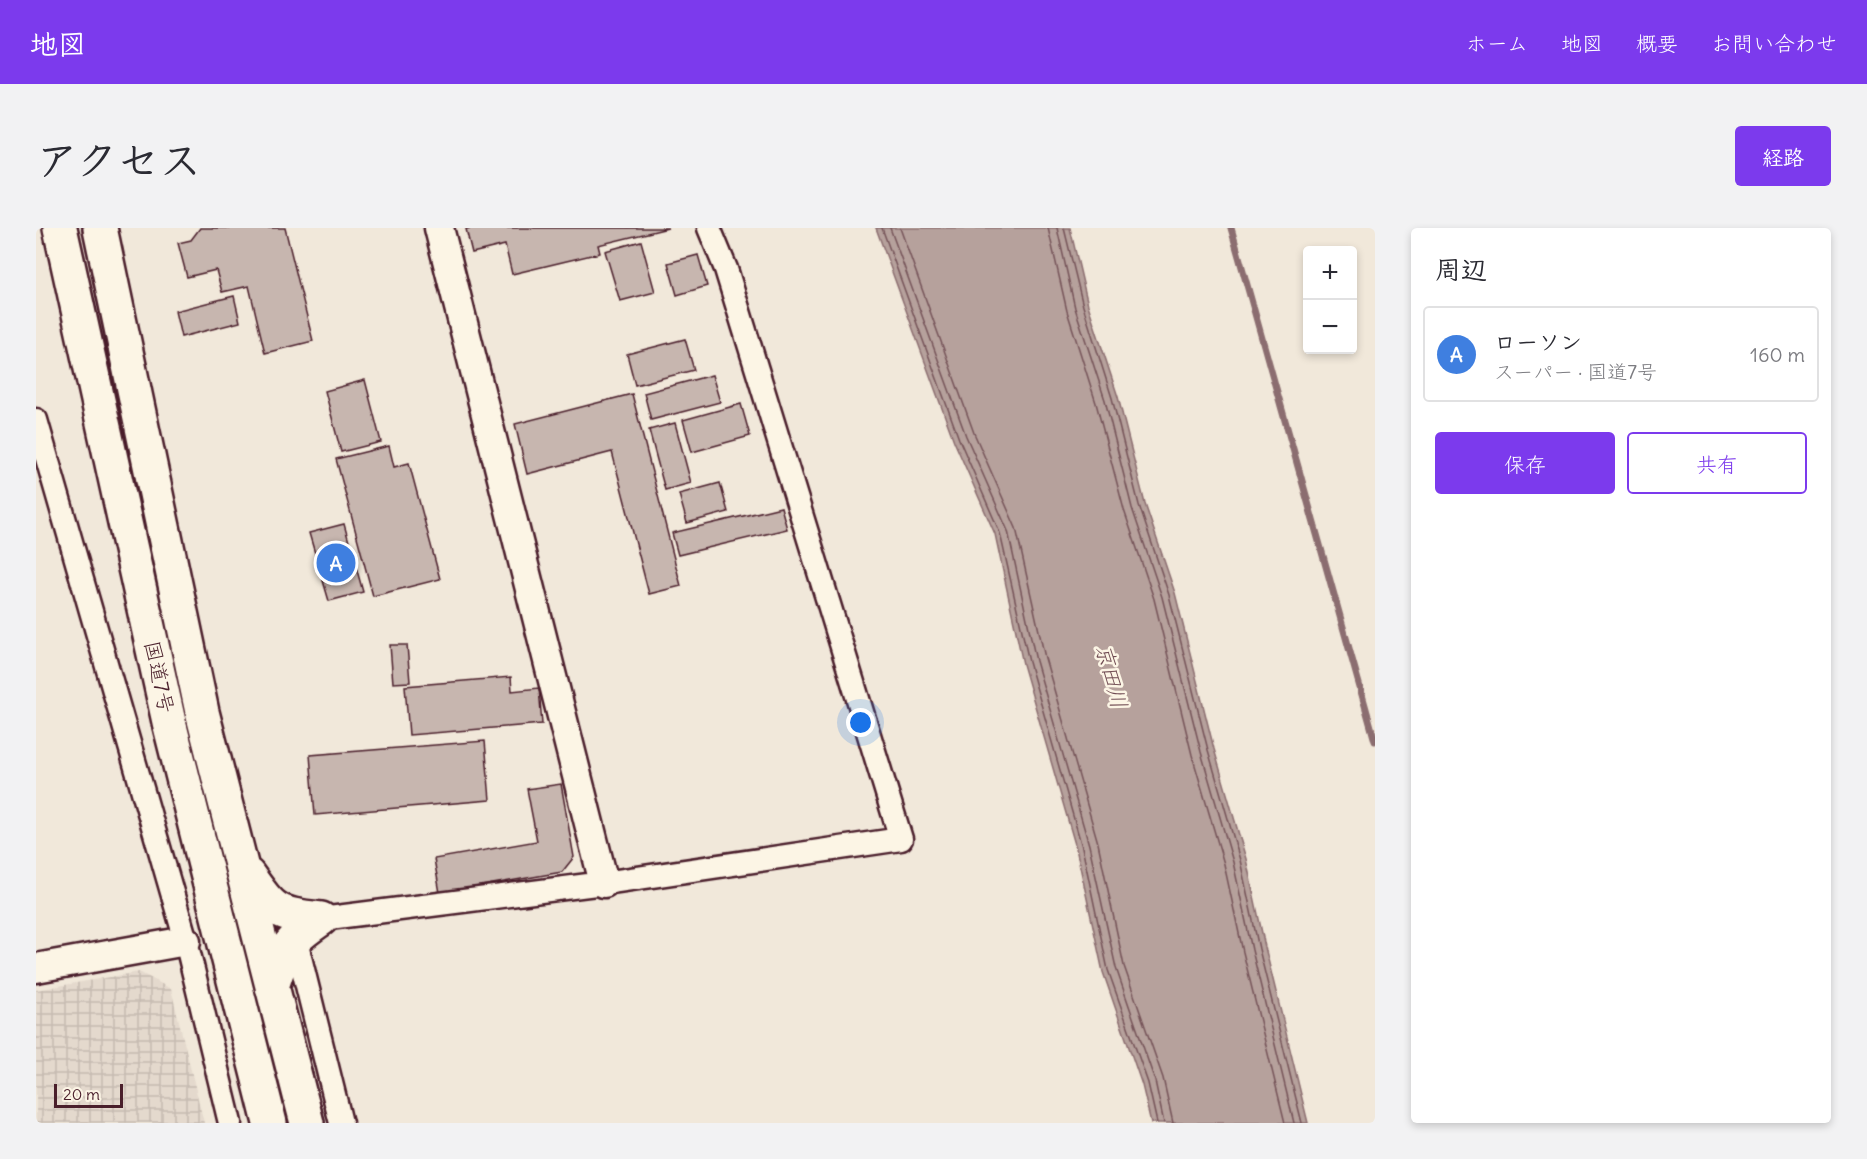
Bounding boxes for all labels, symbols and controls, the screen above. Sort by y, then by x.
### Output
text: 地図 [30,26,86,62]
text: ホーム [1466,30,1528,57]
text: 地図 [1561,30,1603,57]
text: 概要 [1636,30,1678,57]
text: お問い合わせ [1711,30,1837,57]
button: 経路 [1735,126,1831,186]
text: アクセス [36,134,201,186]
map controls [1303,246,1357,354]
button: + [1303,246,1357,300]
text: 周辺 [1435,253,1487,286]
button: − [1303,300,1357,354]
text: ローソン [1494,328,1582,356]
text: A [1450,342,1463,367]
text: 160 m [1750,342,1805,367]
text: スーパー · 国道7号 [1494,359,1657,384]
button: 保存 [1435,432,1615,494]
button: 共有 [1627,432,1807,494]
pin: A [316,540,356,586]
street label: 国道7号 [139,638,180,716]
water label: 京田川 [1090,640,1134,712]
your location [846,708,875,737]
scale bar [54,1081,123,1108]
text: 20 m [63,1084,100,1104]

